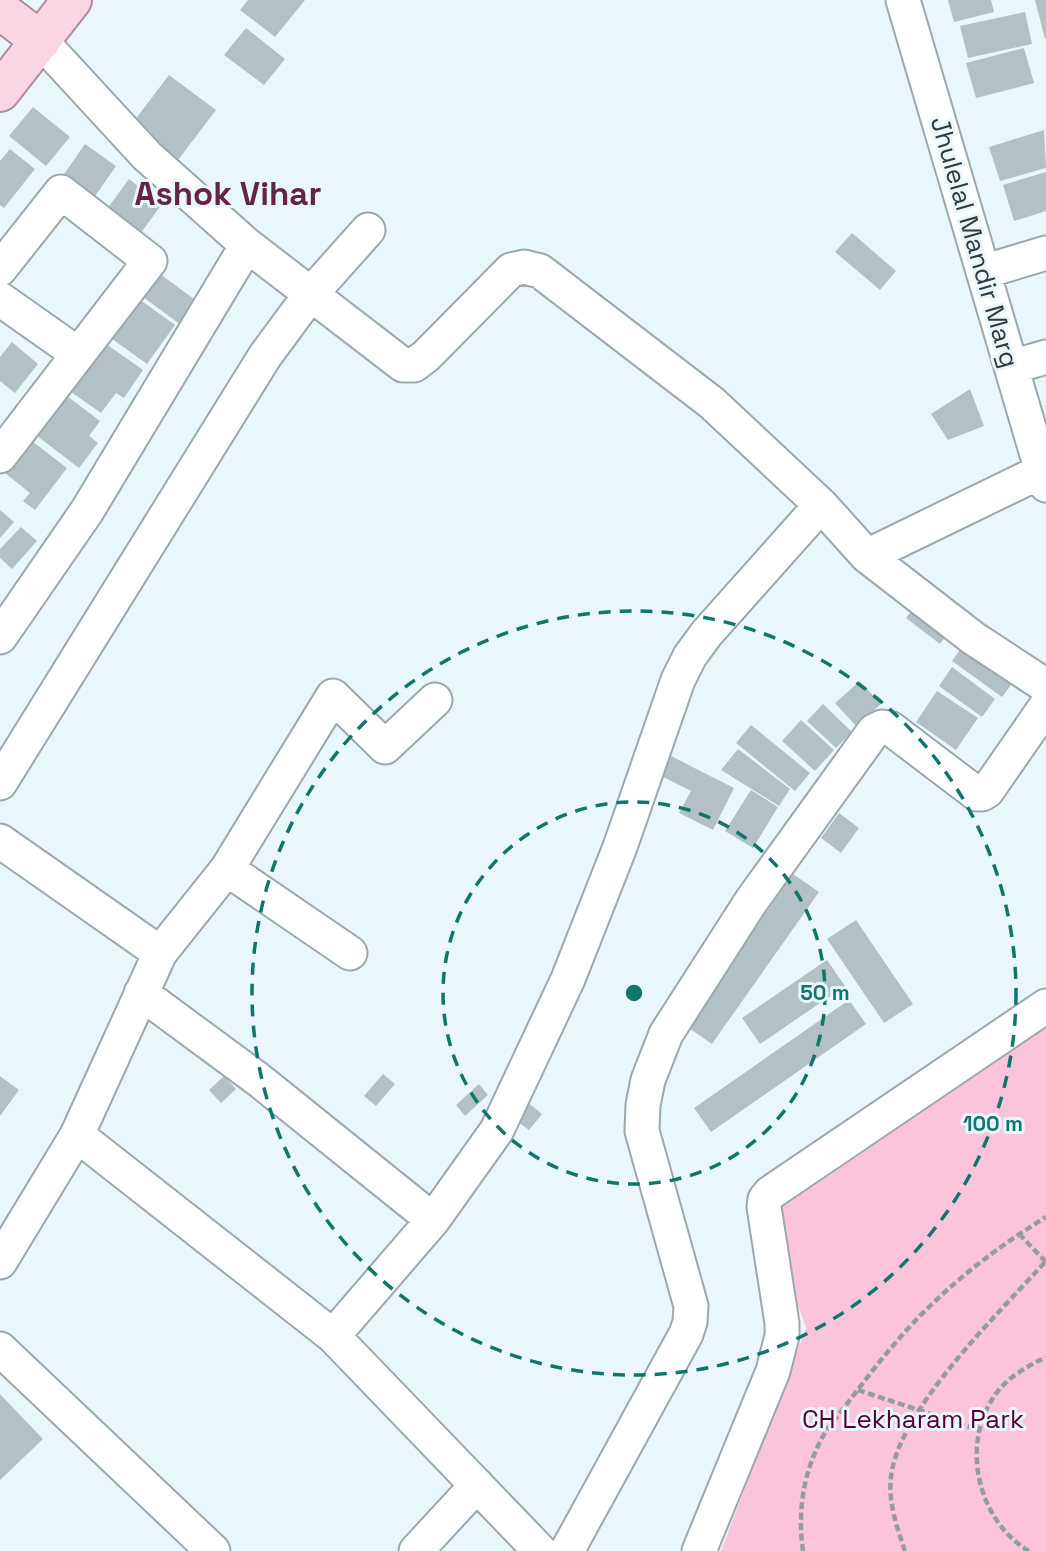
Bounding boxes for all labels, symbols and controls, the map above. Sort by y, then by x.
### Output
street label: Jhulelal Mandir Marg [923,113,1027,371]
district label: Ashok Vihar [135,173,321,215]
text: 50 m [800,979,850,1006]
centre of rings [622,981,646,1005]
text: 100 m [963,1110,1023,1137]
park label: CH Lekharam Park [802,1402,1024,1436]

